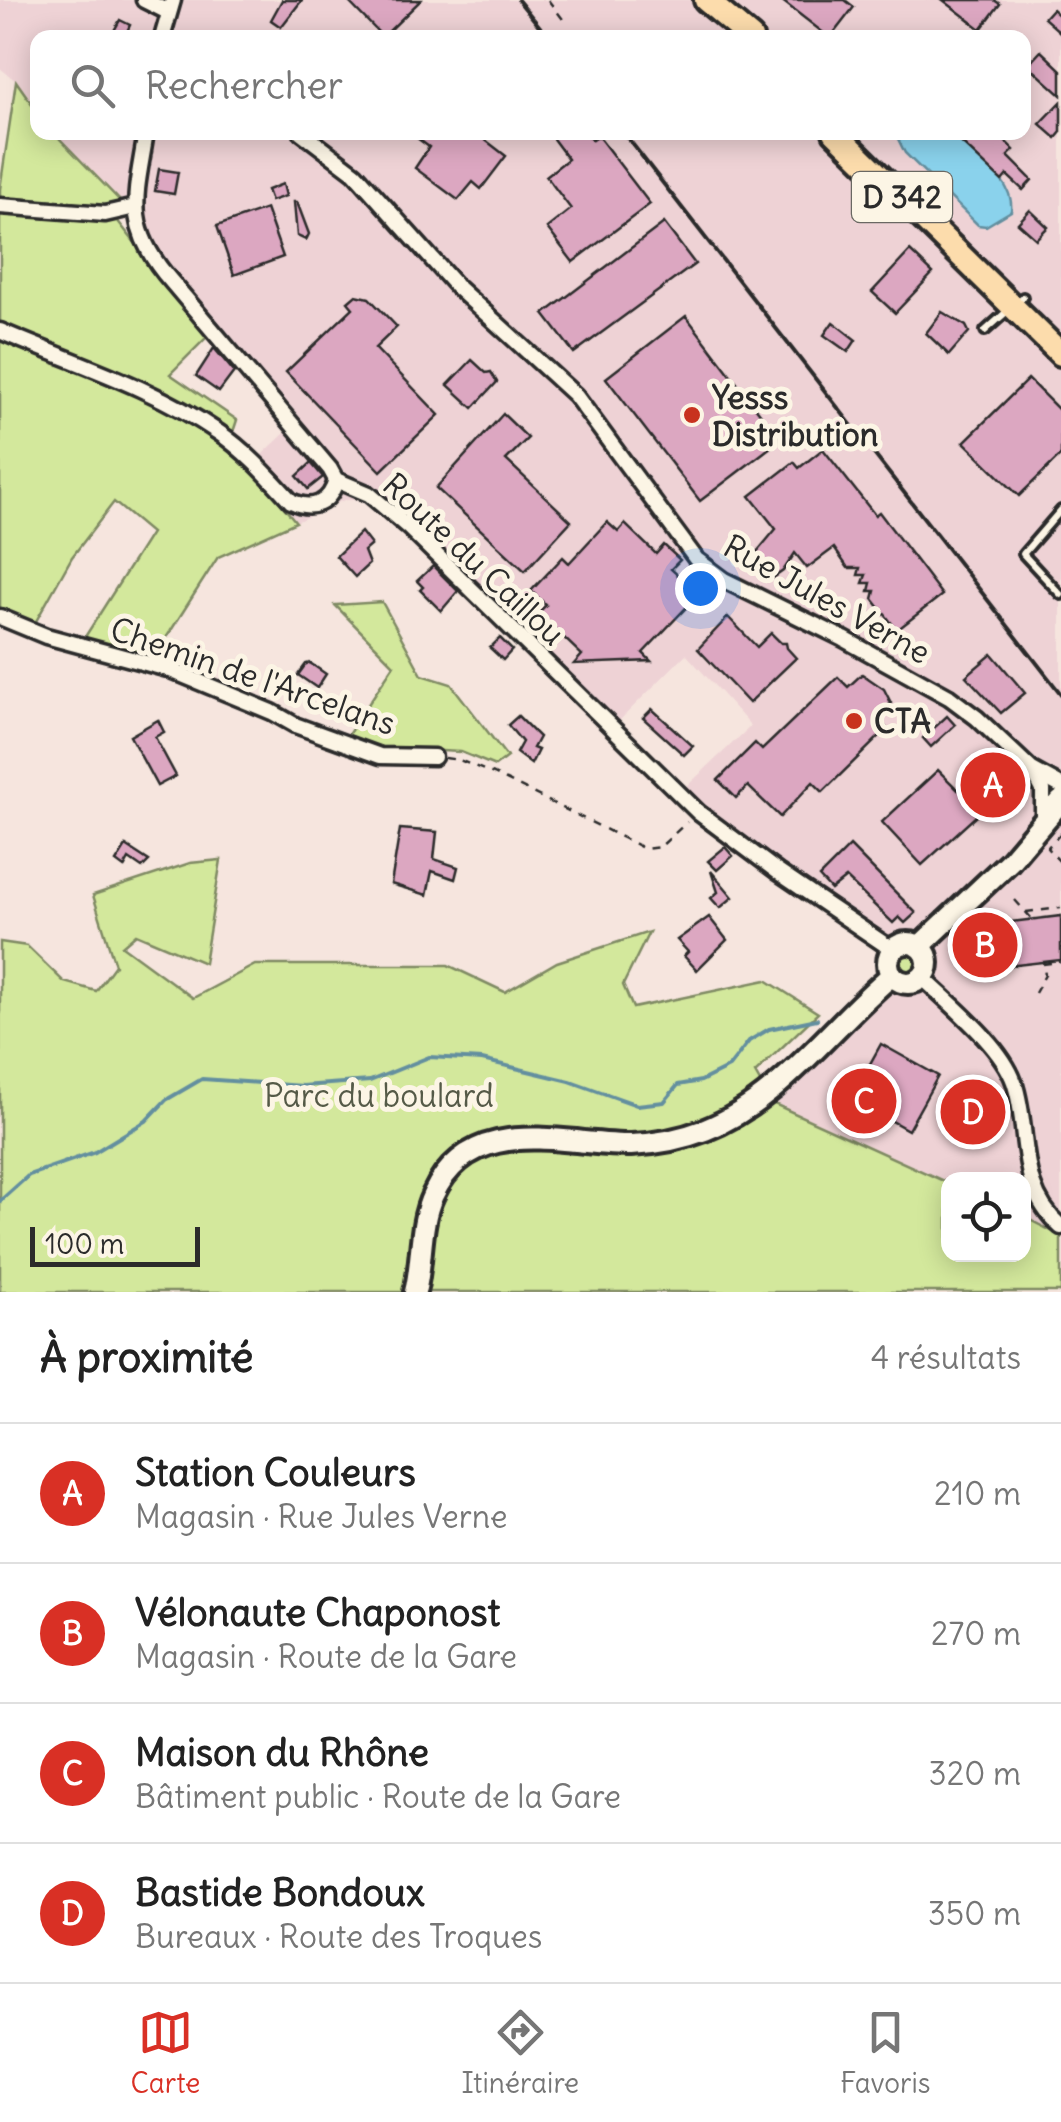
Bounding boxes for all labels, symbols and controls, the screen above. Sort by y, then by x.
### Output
search box [30,30,1031,140]
icon: search [65,58,120,113]
text: Rechercher [145,62,343,109]
road number: D 342 [852,172,952,222]
place label: Yesss Distribution [711,377,878,455]
marker: Yesss Distribution [681,404,703,426]
street label: Route du Caillou [374,464,574,654]
street label: Rue Jules Verne [717,525,937,673]
your location [675,563,726,614]
street label: Chemin de l'Arcelans [105,608,401,744]
place label: CTA [874,701,931,742]
marker: CTA [843,710,865,732]
pin: A [960,748,1026,822]
pin: B [952,908,1018,982]
pin: C [832,1064,896,1138]
pin: D [940,1074,1006,1150]
park label: Parc du boulard [264,1075,494,1116]
map controls [941,1172,1031,1262]
button: locate [941,1172,1031,1262]
scale bar [30,1222,200,1266]
text: 100 m [45,1226,124,1262]
text: À proximité [40,1331,253,1383]
text: 4 résultats [871,1337,1021,1378]
text: Station Couleurs [135,1449,416,1496]
text: A [62,1473,83,1514]
text: 210 m [934,1473,1021,1514]
text: Magasin · Rue Jules Verne [135,1496,507,1537]
text: Vélonaute Chaponost [135,1589,500,1636]
text: B [62,1613,83,1654]
text: 270 m [931,1613,1021,1654]
text: Magasin · Route de la Gare [135,1636,517,1677]
text: Maison du Rhône [135,1729,429,1776]
text: C [62,1753,83,1794]
text: 320 m [929,1753,1021,1794]
text: Bâtiment public · Route de la Gare [135,1776,621,1817]
text: Bastide Bondoux [135,1869,425,1916]
text: D [61,1893,84,1934]
text: 350 m [928,1893,1021,1934]
text: Bureaux · Route des Troques [135,1916,542,1957]
tab: Carte [131,2005,200,2101]
tab: Itinéraire [461,2005,579,2101]
tab: Favoris [840,2005,930,2101]

